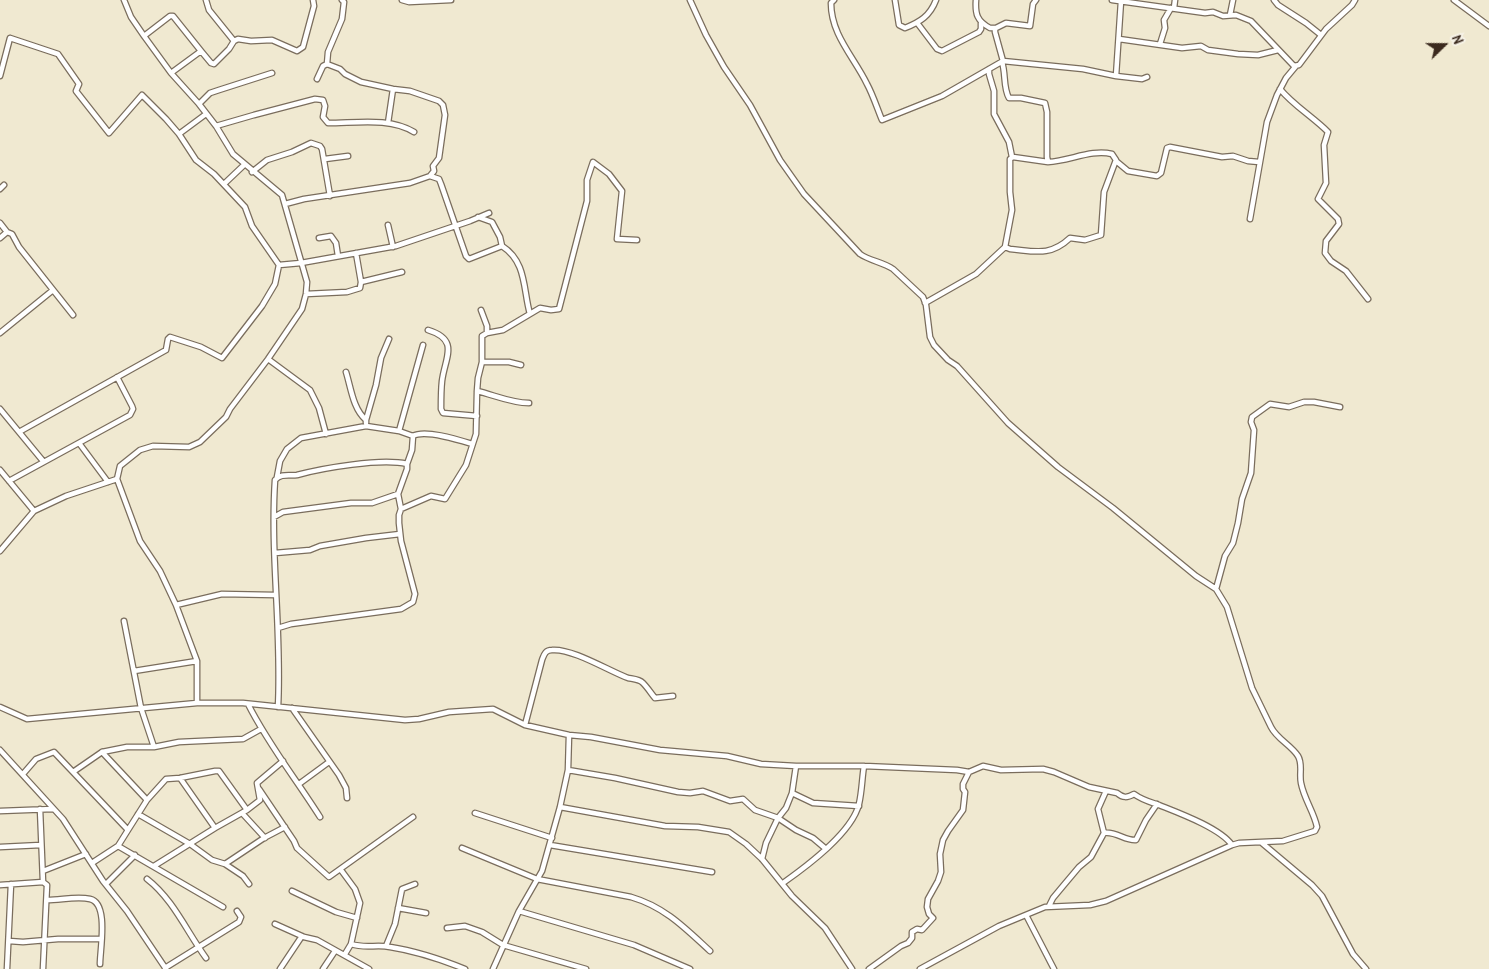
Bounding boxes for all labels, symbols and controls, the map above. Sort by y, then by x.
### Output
north arrow [1419,20,1469,70]
text: N [1448,32,1469,46]

